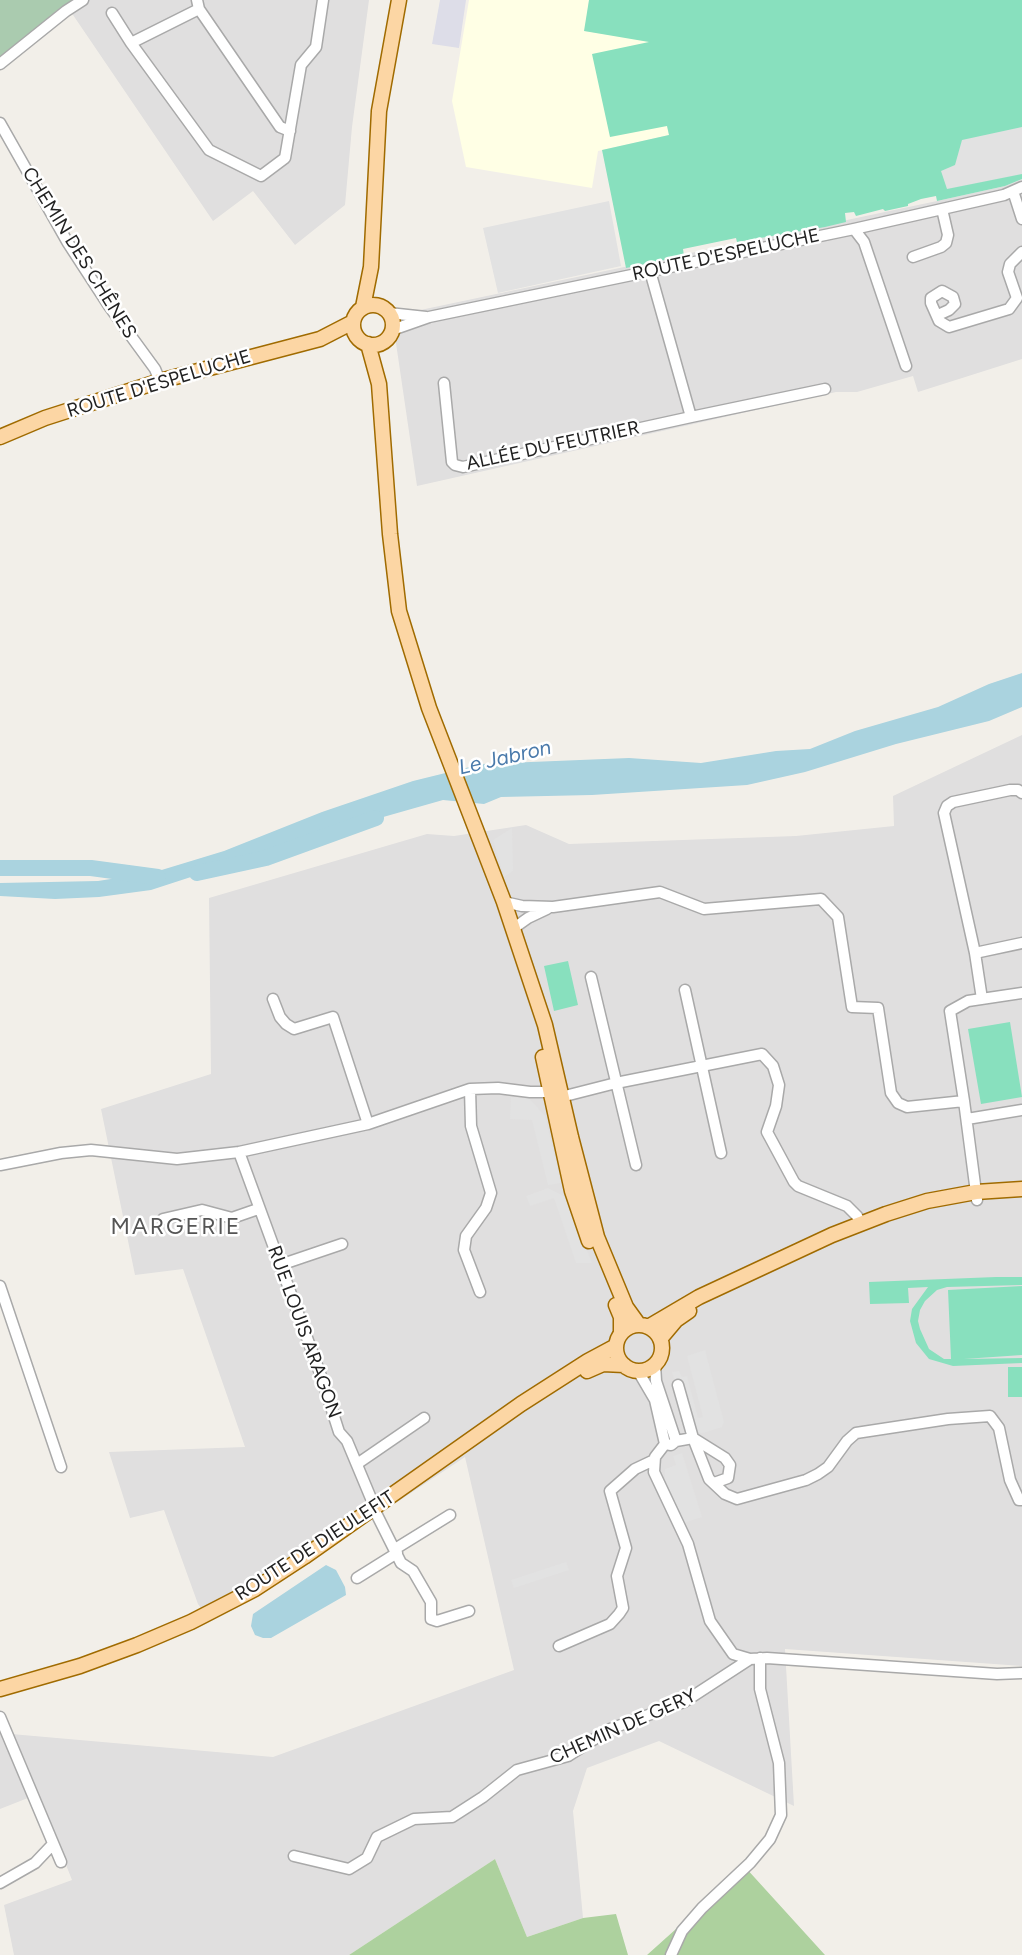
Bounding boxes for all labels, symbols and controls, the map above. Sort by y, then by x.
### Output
street label: CHEMIN DES CHÊNES [17,163,141,343]
street label: ROUTE D'ESPELUCHE [630,224,822,286]
street label: ROUTE D'ESPELUCHE [64,345,254,423]
street label: ALLÉE DU FEUTRIER [464,417,642,475]
water label: Le Jabron [456,735,554,781]
district label: MARGERIE [112,1213,240,1241]
street label: RUE LOUIS ARAGON [262,1243,346,1421]
street label: ROUTE DE DIEULEFIT [231,1486,399,1606]
street label: CHEMIN DE GERY [546,1684,700,1770]

